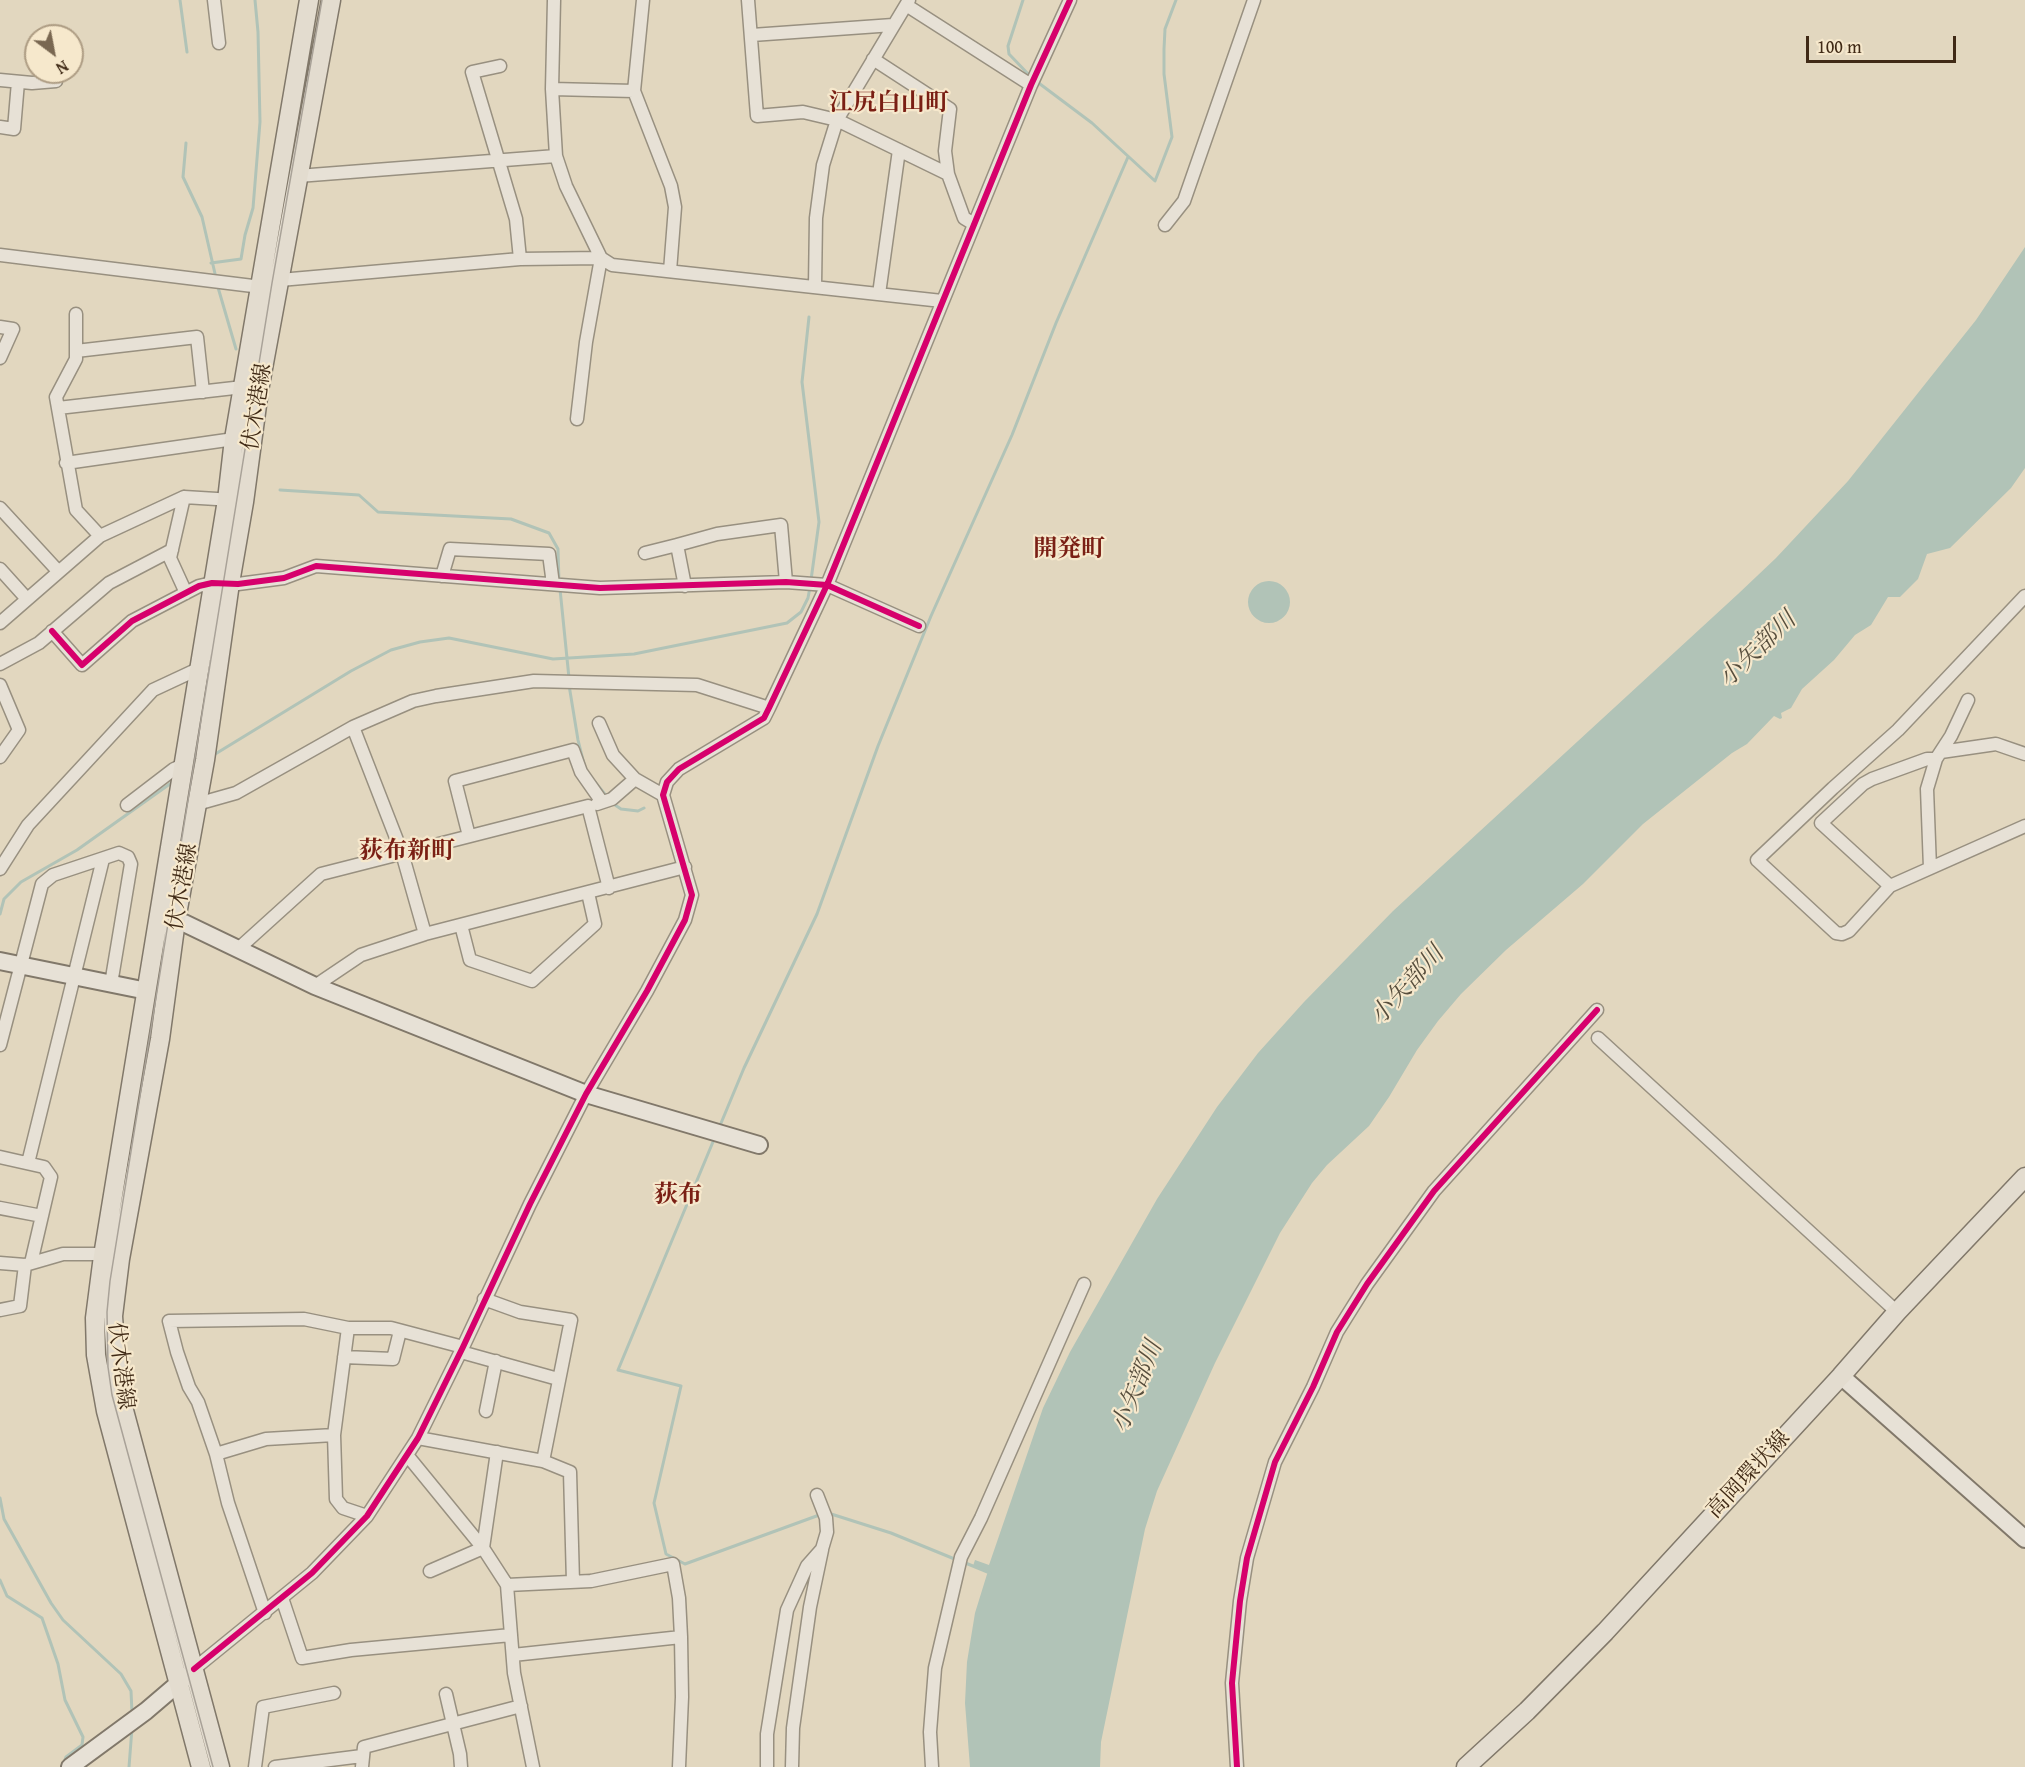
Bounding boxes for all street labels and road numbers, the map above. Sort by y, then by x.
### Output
street label: 伏木港線 [238,361,278,453]
street label: 伏木港線 [162,841,204,933]
street label: 伏木港線 [102,1321,138,1411]
street label: 高岡環状線 [1702,1426,1796,1524]

